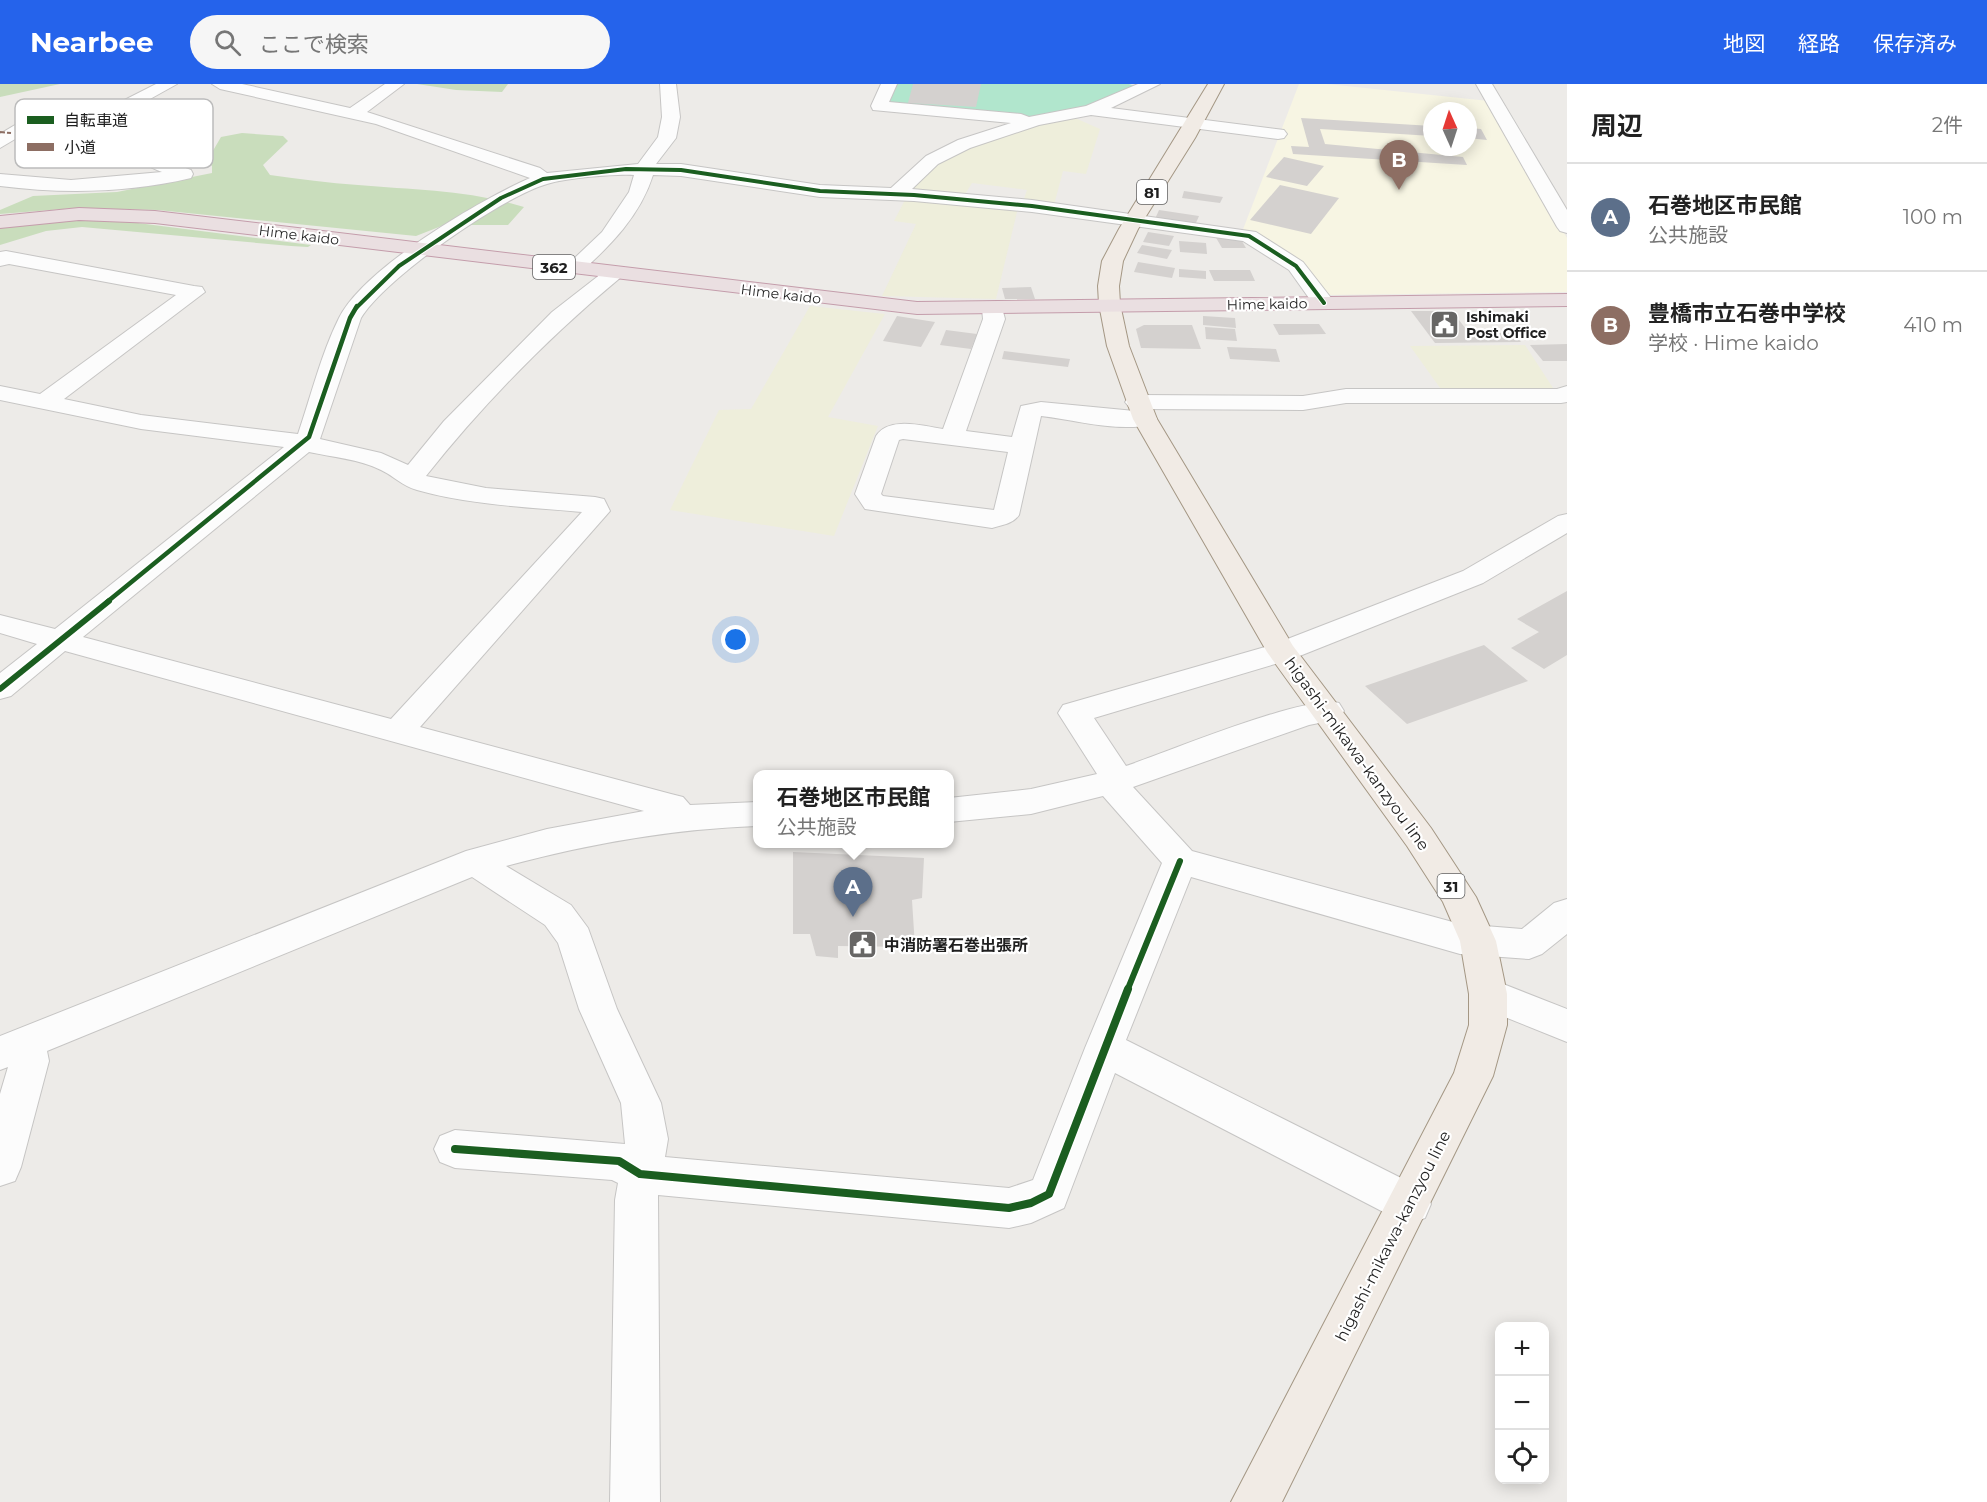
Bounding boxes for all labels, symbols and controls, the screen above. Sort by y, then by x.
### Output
search box [190,15,610,69]
text: Nearbee [30,25,154,59]
icon: search [211,26,244,59]
text: ここで検索 [259,31,369,58]
text: 地図 [1723,31,1765,56]
text: 経路 [1798,31,1840,56]
text: 保存済み [1873,31,1957,56]
legend [15,99,213,168]
north arrow [1423,102,1477,156]
text: 周辺 [1591,110,1643,142]
text: 自転車道 [64,111,128,130]
text: 2件 [1932,113,1963,137]
text: 小道 [64,138,96,157]
pin: B [1380,141,1418,190]
road number: 81 [1137,180,1167,204]
text: 石巻地区市民館 [1648,192,1802,219]
text: A [1603,205,1618,229]
text: 100 m [1903,205,1963,229]
street label: Hime kaido [258,221,340,249]
text: 公共施設 [1648,223,1728,247]
road number: 362 [533,255,575,279]
street label: Hime kaido [740,280,822,308]
street label: Hime kaido [1227,294,1308,314]
text: 豊橋市立石巻中学校 [1648,300,1846,327]
place label: Ishimaki Post Office [1466,308,1547,342]
public building icon: Ishimaki Post Office [1429,309,1461,341]
text: B [1603,313,1618,337]
text: 410 m [1903,313,1963,337]
text: 学校 · Hime kaido [1648,331,1819,355]
your location [721,625,750,654]
street label: higashi-mikawa-kanzyou line [1281,654,1433,854]
popup [753,770,954,848]
text: 石巻地区市民館 [776,784,931,811]
text: 公共施設 [776,815,856,839]
pin: A [834,868,872,917]
road number: 31 [1438,874,1464,898]
public building icon: 中消防署石巻出張所 [847,929,879,961]
place label: 中消防署石巻出張所 [884,936,1028,955]
street label: higashi-mikawa-kanzyou line [1331,1127,1455,1345]
map controls [1495,1322,1549,1484]
button: + [1495,1322,1549,1376]
button: − [1495,1376,1549,1430]
button: locate [1495,1430,1549,1484]

